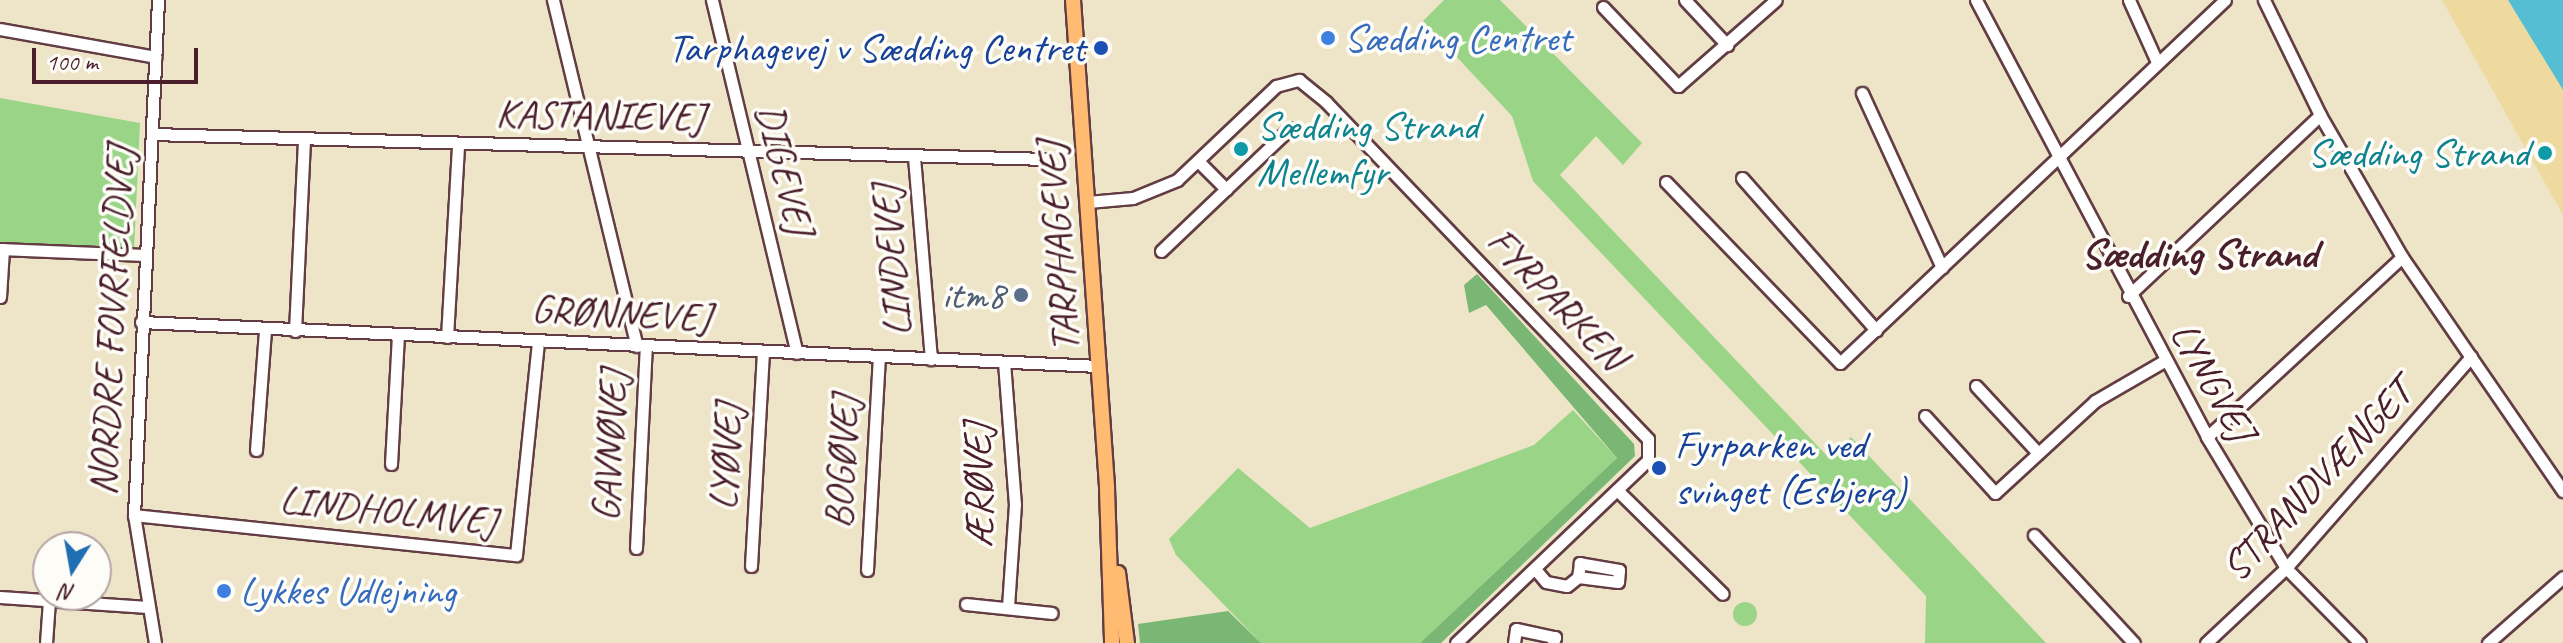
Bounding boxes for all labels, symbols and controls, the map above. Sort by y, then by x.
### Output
place label: Sædding Centret [1344,14,1571,62]
place label: Tarphagevej v Sædding Centret [668,24,1085,72]
marker: Sædding Centret [1319,29,1337,47]
scale bar [36,32,202,82]
marker: Tarphagevej v Sædding Centret [1092,39,1110,57]
text: 100 m [46,47,98,77]
street label: KASTANIEVEJ [495,89,705,141]
street label: DIGEVEJ [746,99,824,239]
place label: Sædding Strand Mellemfyr [1257,102,1479,196]
place label: Sædding Strand [2307,129,2529,177]
street label: TARPHAGEVEJ [1027,140,1089,354]
marker: Sædding Strand Mellemfyr [1232,140,1250,158]
marker: Sædding Strand [2536,144,2554,162]
street label: NORDRE FOVRFELDVEJ [78,146,144,496]
street label: LINDEVEJ [861,184,921,338]
street label: FYRPARKEN [1477,217,1637,379]
district label: Sædding Strand [2080,229,2318,279]
place label: itm8 [942,271,1005,319]
street label: GRØNNEVEJ [530,284,712,342]
marker: itm8 [1012,286,1030,304]
street label: LYNGVEJ [2160,313,2266,449]
street label: STRANDVÆNGET [2211,369,2423,591]
street label: GAVNØVEJ [581,370,637,522]
street label: BOGØVEJ [814,395,868,529]
street label: LYØVEJ [698,403,752,511]
place label: Fyrparken ved svinget (Esbjerg) [1675,421,1906,515]
street label: ÆRØVEJ [953,423,1003,549]
marker: Fyrparken ved svinget (Esbjerg) [1650,459,1668,477]
street label: LINDHOLMVEJ [278,475,498,545]
north arrow [32,531,112,611]
place label: Lykkes Udlejning [240,567,456,615]
text: N [58,578,77,608]
marker: Lykkes Udlejning [215,582,233,600]

